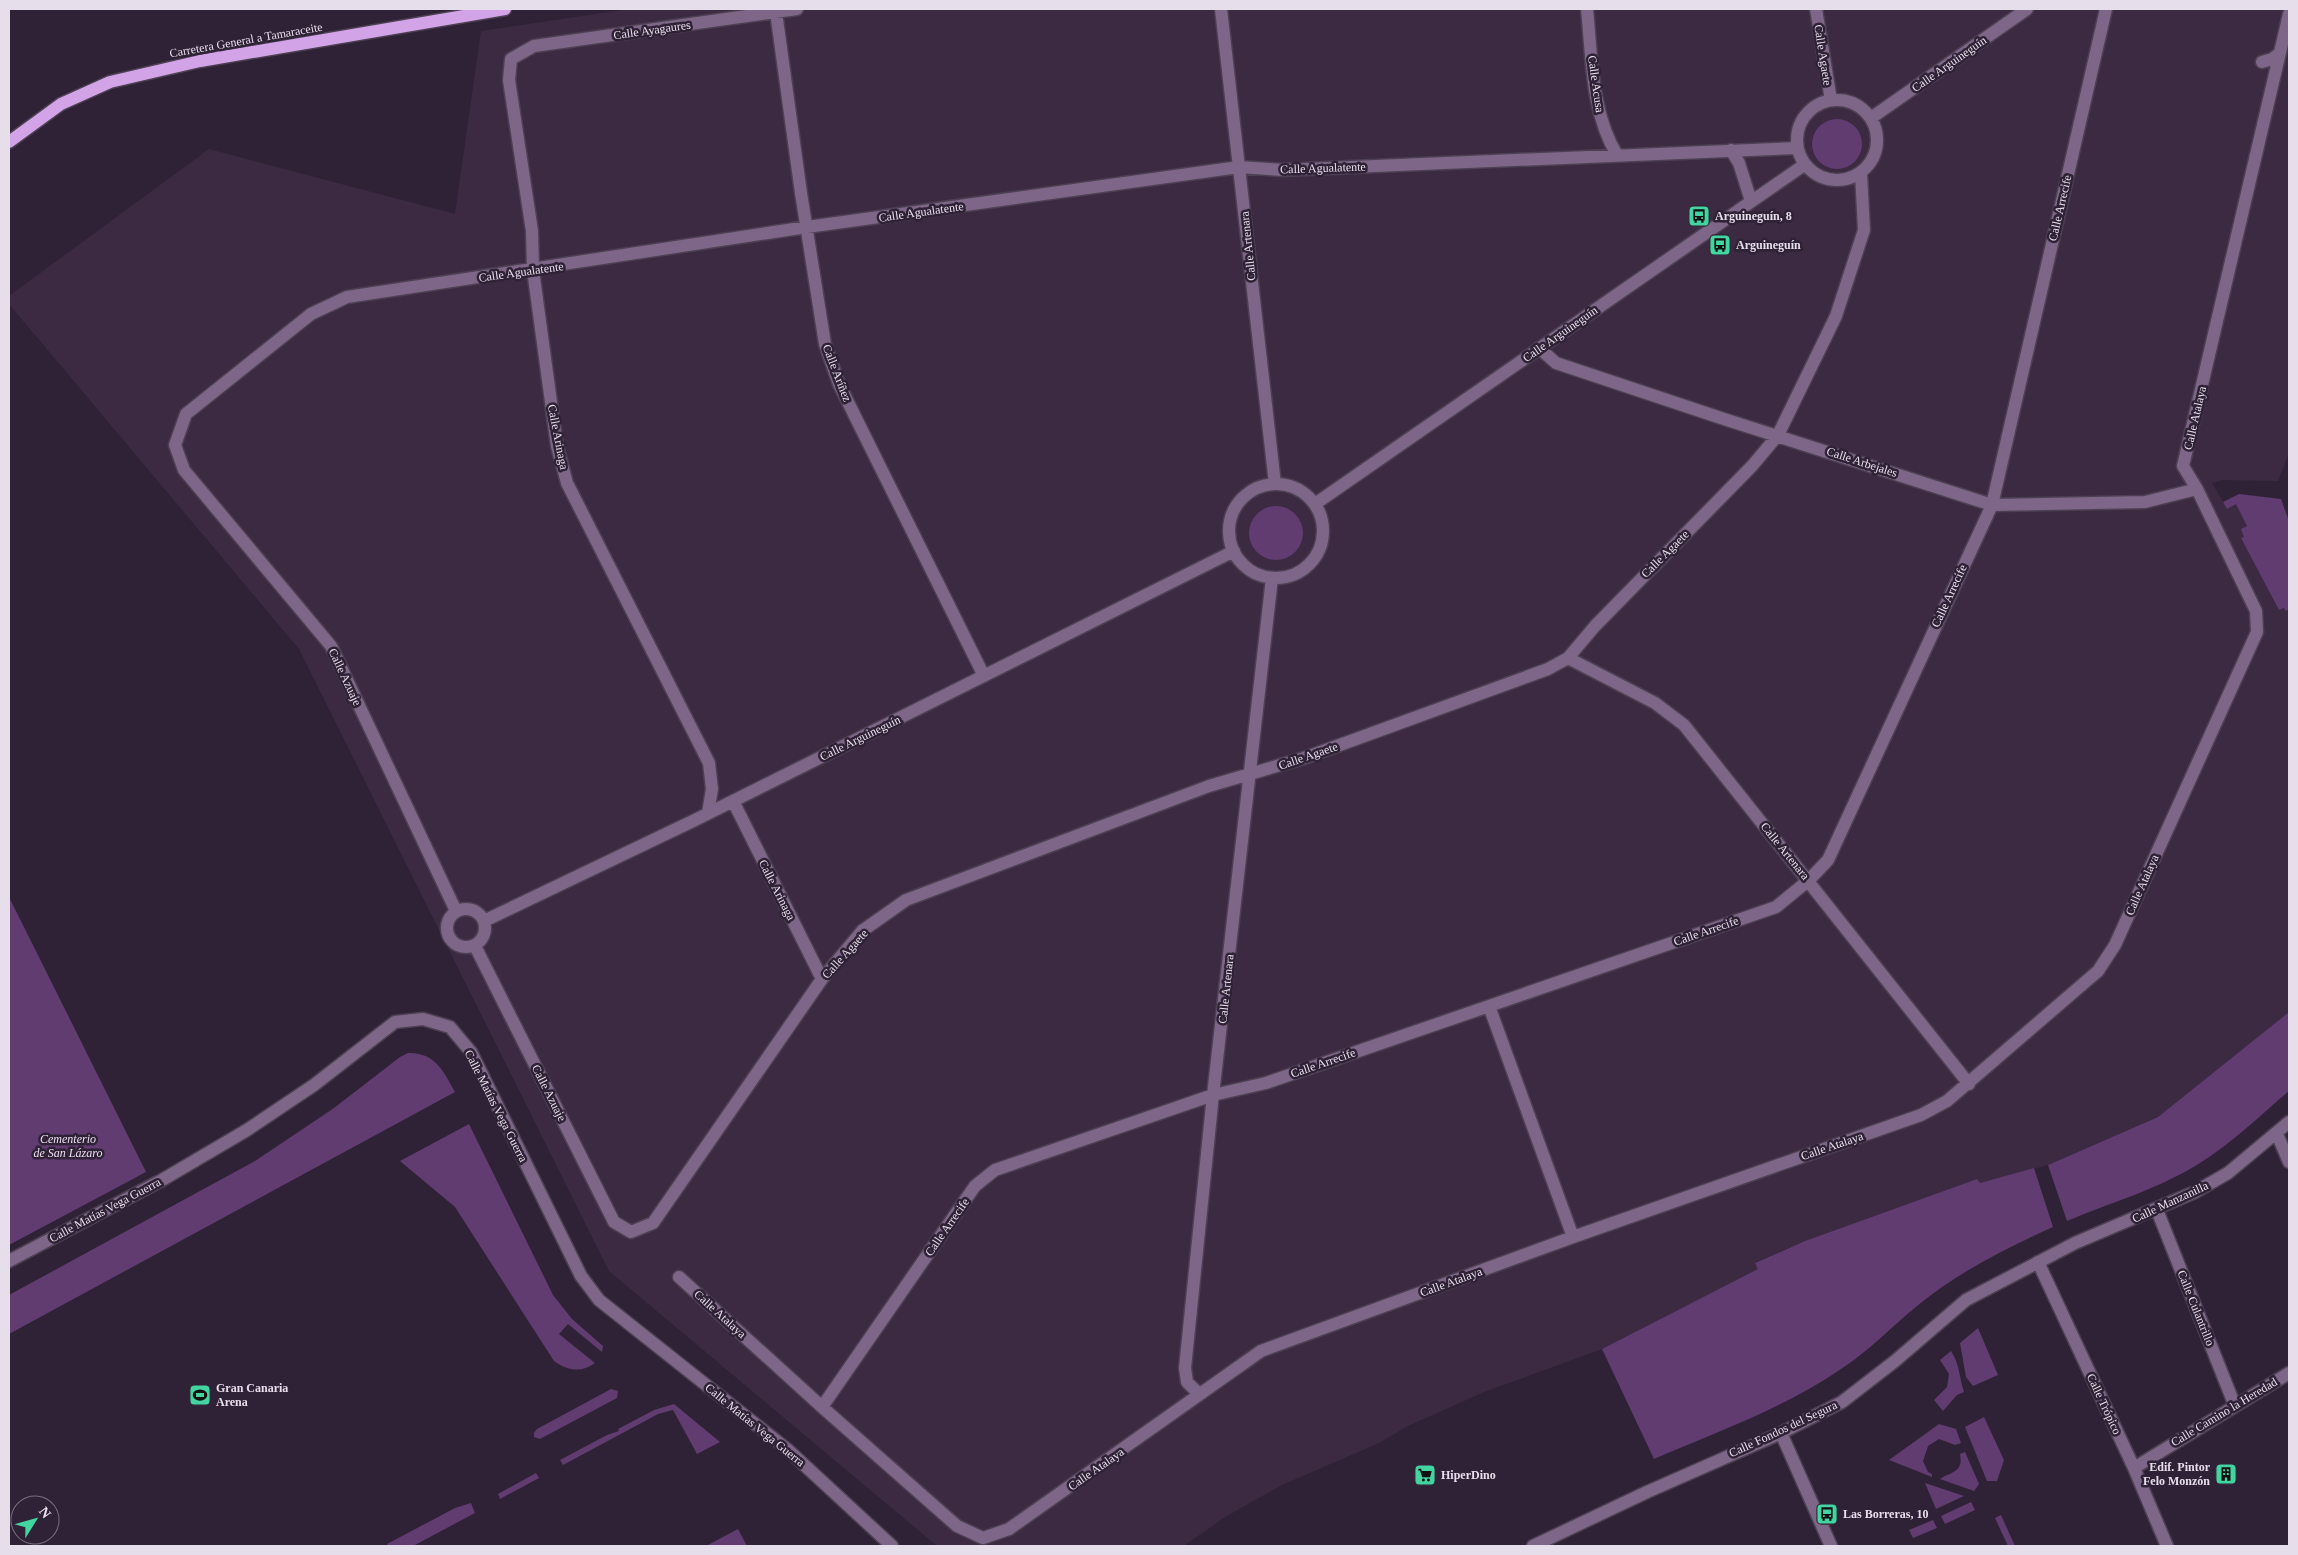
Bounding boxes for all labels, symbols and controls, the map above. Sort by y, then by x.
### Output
street label: Calle Ayagaures [612,18,692,42]
street label: Carretera General a Tamaraceite [168,20,324,60]
street label: Calle Agaete [1811,23,1835,87]
street label: Calle Arguineguín [1909,33,1989,95]
street label: Calle Acusa [1585,54,1607,114]
street label: Calle Agualatente [1280,160,1366,176]
street label: Calle Arrecife [2046,173,2074,243]
street label: Calle Agualatente [878,199,964,225]
bus stop icon: Arguineguín, 8 [1687,204,1711,228]
place label: Arguineguín, 8 [1715,209,1792,223]
street label: Calle Artenara [1237,210,1259,281]
bus stop icon: Arguineguín [1708,233,1732,257]
place label: Arguineguín [1736,238,1801,252]
street label: Calle Agualatente [478,259,564,285]
street label: Calle Arguineguín [1520,303,1600,365]
street label: Calle Aríñez [820,342,854,404]
street label: Calle Atalaya [2181,384,2209,451]
street label: Calle Arinaga [545,403,571,472]
street label: Calle Arbejales [1825,444,1899,480]
street label: Calle Agaete [1638,527,1692,581]
street label: Calle Arrecife [1928,562,1970,630]
street label: Calle Azuaje [326,646,364,708]
street label: Calle Arguineguín [817,712,903,764]
street label: Calle Agaete [1277,739,1339,773]
street label: Calle Artenara [1758,820,1813,883]
street label: Calle Atalaya [2122,852,2162,918]
street label: Calle Arinaga [756,857,799,923]
street label: Calle Arrecife [1672,913,1740,949]
street label: Calle Agaete [819,926,871,982]
street label: Calle Artenara [1215,953,1237,1024]
street label: Calle Arrecife [1289,1045,1357,1081]
street label: Calle Matías Vega Guerra [462,1048,531,1165]
street label: Calle Azuaje [529,1062,569,1124]
street label: Calle Atalaya [1799,1129,1866,1163]
park label: Cementerio de San Lázaro [34,1132,102,1160]
street label: Calle Matías Vega Guerra [47,1174,164,1245]
street label: Calle Manzanilla [2130,1178,2211,1226]
street label: Calle Arrecife [922,1195,972,1259]
street label: Calle Atalaya [1418,1264,1485,1300]
street label: Calle Culantrillo [2174,1268,2218,1348]
street label: Calle Atalaya [691,1287,749,1341]
street label: Calle Trópico [2084,1371,2124,1437]
street label: Calle Camino la Heredad [2168,1375,2280,1449]
place label: Gran Canaria Arena [216,1381,288,1409]
street label: Calle Matías Vega Guerra [702,1381,808,1470]
sports icon: Gran Canaria Arena [188,1383,212,1407]
street label: Calle Fondos del Segura [1727,1398,1840,1460]
street label: Calle Atalaya [1065,1444,1127,1493]
place label: Edif. Pintor Felo Monzón [2143,1460,2211,1488]
building icon: Edif. Pintor Felo Monzón [2214,1462,2238,1486]
supermarket icon: HiperDino [1413,1463,1437,1487]
place label: HiperDino [1441,1468,1496,1482]
north arrow [10,1495,60,1545]
bus stop icon: Las Borreras, 10 [1815,1502,1839,1526]
text: N [36,1504,54,1521]
place label: Las Borreras, 10 [1843,1507,1928,1521]

